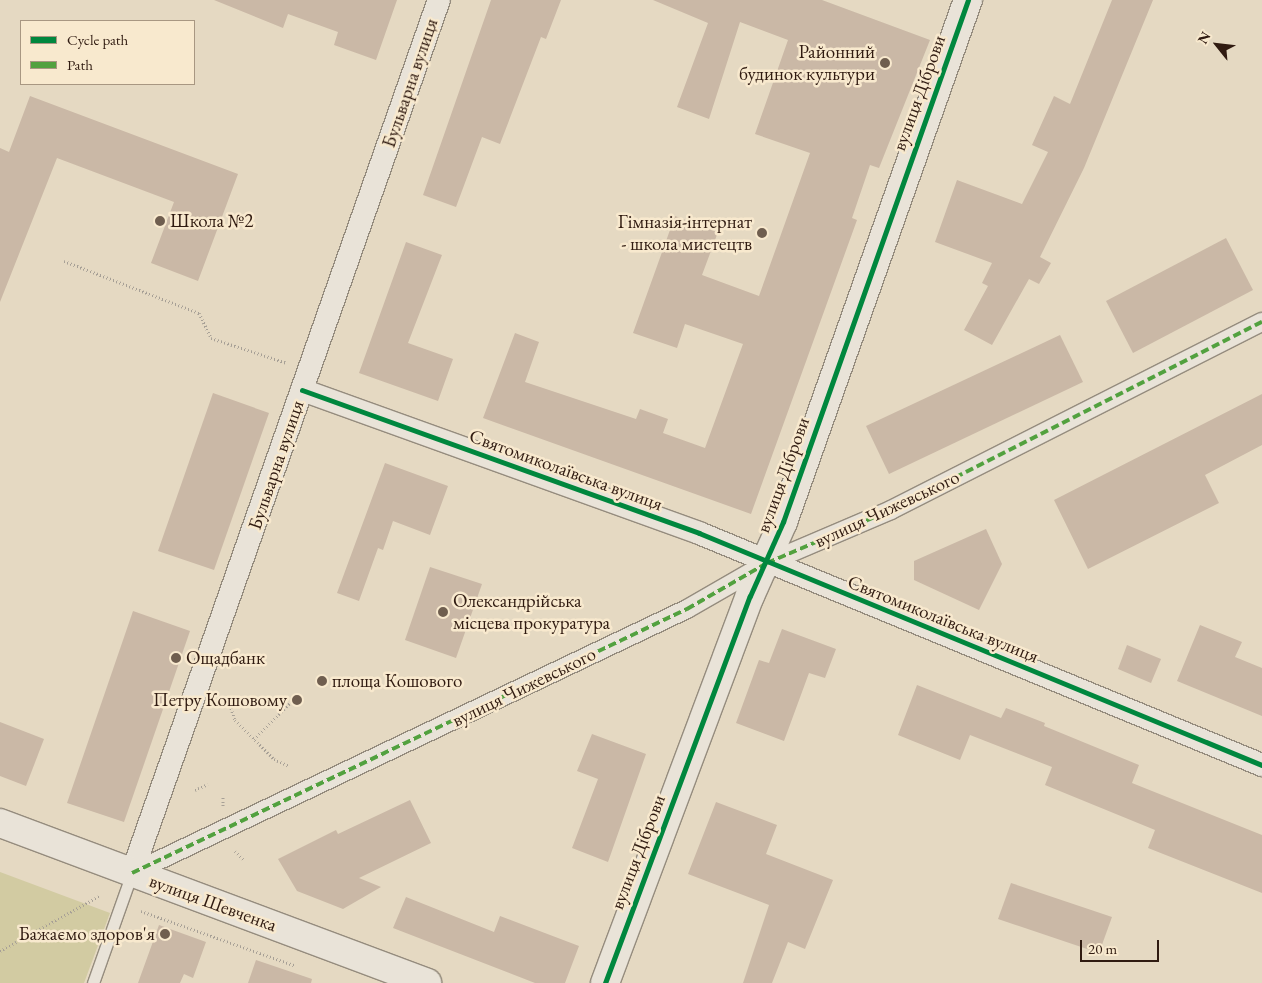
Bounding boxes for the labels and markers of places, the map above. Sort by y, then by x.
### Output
place label: Районний будинок культури [739,41,875,85]
marker: Районний будинок культури [879,57,891,69]
place label: Школа №2 [170,210,253,232]
place label: Гімназія-інтернат - школа мистецтв [618,211,752,255]
marker: Школа №2 [154,215,166,227]
marker: Гімназія-інтернат - школа мистецтв [756,227,768,239]
place label: Олександрійська місцева прокуратура [453,590,610,634]
marker: Олександрійська місцева прокуратура [437,606,449,618]
place label: Ощадбанк [186,647,265,669]
marker: Ощадбанк [170,652,182,664]
place label: площа Кошового [332,670,462,692]
marker: площа Кошового [316,675,328,687]
place label: Петру Кошовому [153,689,287,711]
marker: Петру Кошовому [291,694,303,706]
place label: Бажаємо здоров'я [18,923,155,945]
marker: Бажаємо здоров'я [159,928,171,940]

